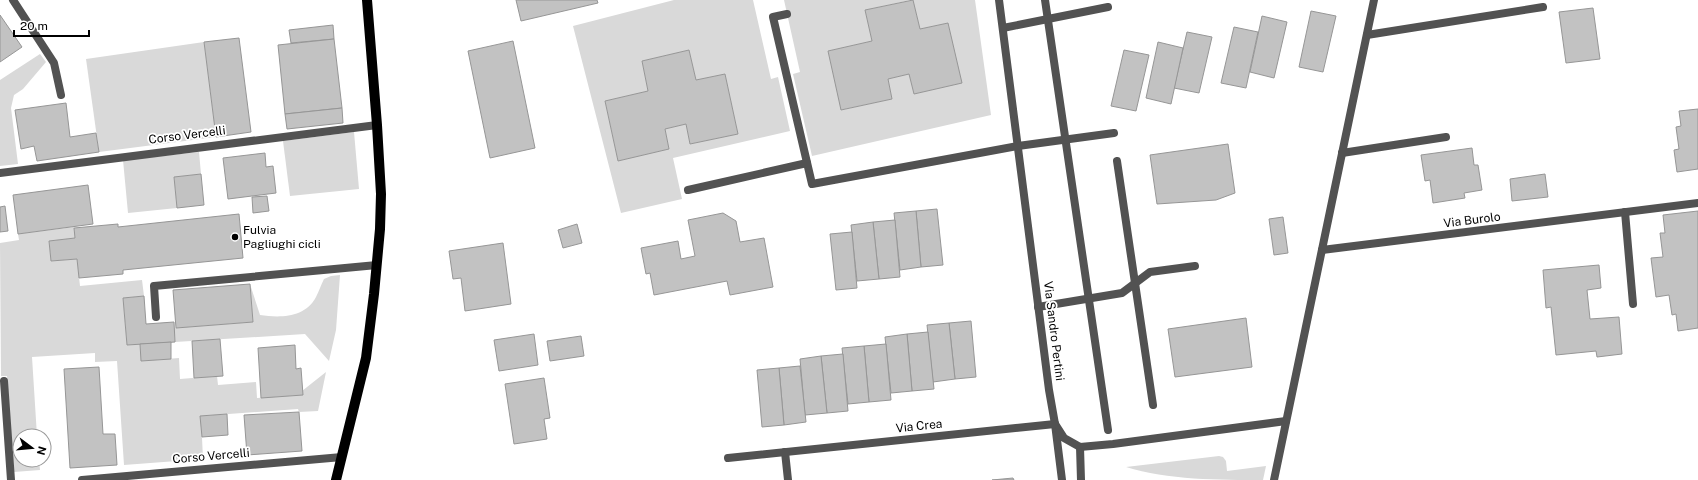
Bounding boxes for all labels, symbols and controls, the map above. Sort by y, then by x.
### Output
scale bar [14,12,89,38]
text: 20 m [20,19,48,33]
street label: Corso Vercelli [148,123,226,147]
street label: Via Burolo [1443,210,1501,230]
place label: Fulvia Pagliughi cicli [243,223,321,251]
marker: Fulvia Pagliughi cicli [230,232,240,242]
street label: Via Sandro Pertini [1041,280,1067,382]
street label: Via Crea [895,417,943,435]
north arrow [12,428,52,468]
text: N [35,445,49,457]
street label: Corso Vercelli [172,446,250,466]

